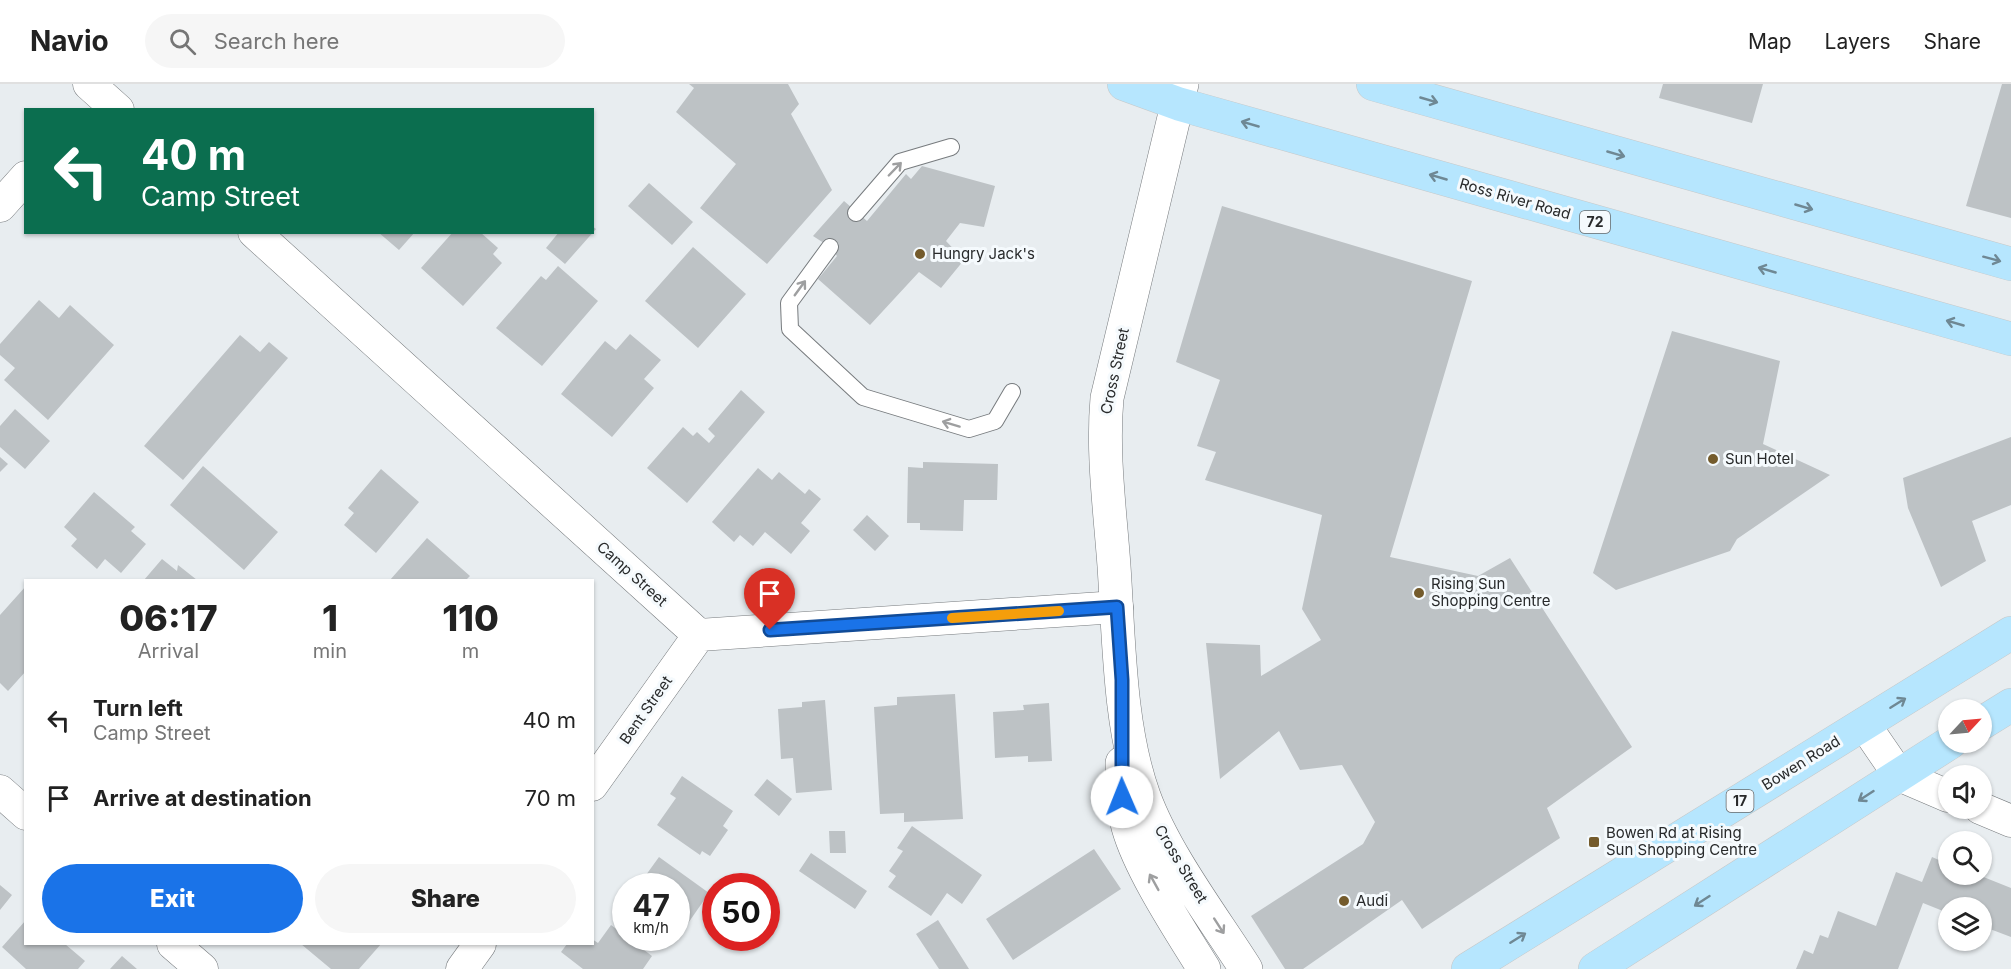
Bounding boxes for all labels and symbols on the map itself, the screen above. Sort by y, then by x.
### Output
one-way arrow [1419,95,1438,106]
one-way arrow [1241,118,1260,130]
one-way arrow [1606,149,1625,160]
one-way arrow [887,162,902,177]
one-way arrow [1429,171,1448,183]
street label: Ross River Road [1457,174,1573,223]
one-way arrow [1794,202,1813,214]
road number: 72 [1580,211,1610,233]
place label: Hungry Jack's [932,244,1035,263]
marker: Hungry Jack's [913,247,927,261]
one-way arrow [1982,254,2001,266]
one-way arrow [1758,264,1777,276]
one-way arrow [794,280,807,296]
one-way arrow [1946,317,1965,329]
street label: Cross Street [1096,326,1133,416]
one-way arrow [942,418,961,429]
place label: Sun Hotel [1725,449,1794,468]
marker: Sun Hotel [1706,452,1720,466]
street label: Camp Street [593,537,672,610]
pin [744,568,795,630]
place label: Rising Sun Shopping Centre [1431,574,1550,610]
marker: Rising Sun Shopping Centre [1412,586,1426,600]
street label: Bent Street [615,672,676,747]
one-way arrow [1889,696,1906,708]
north arrow [1938,699,1992,753]
street label: Bowen Road [1758,731,1843,794]
position arrow [1090,765,1154,829]
road number: 17 [1726,790,1754,812]
one-way arrow [1858,790,1875,802]
street label: Cross Street [1151,821,1212,906]
place label: Bowen Rd at Rising Sun Shopping Centre [1606,823,1757,859]
marker: Bowen Rd at Rising Sun Shopping Centre [1587,835,1601,849]
speed limit sign: 50 [702,873,780,951]
one-way arrow [1148,874,1160,891]
place label: Audi [1356,891,1388,910]
marker: Audi [1337,894,1351,908]
one-way arrow [1694,895,1710,907]
one-way arrow [1213,918,1226,935]
one-way arrow [1509,932,1526,944]

